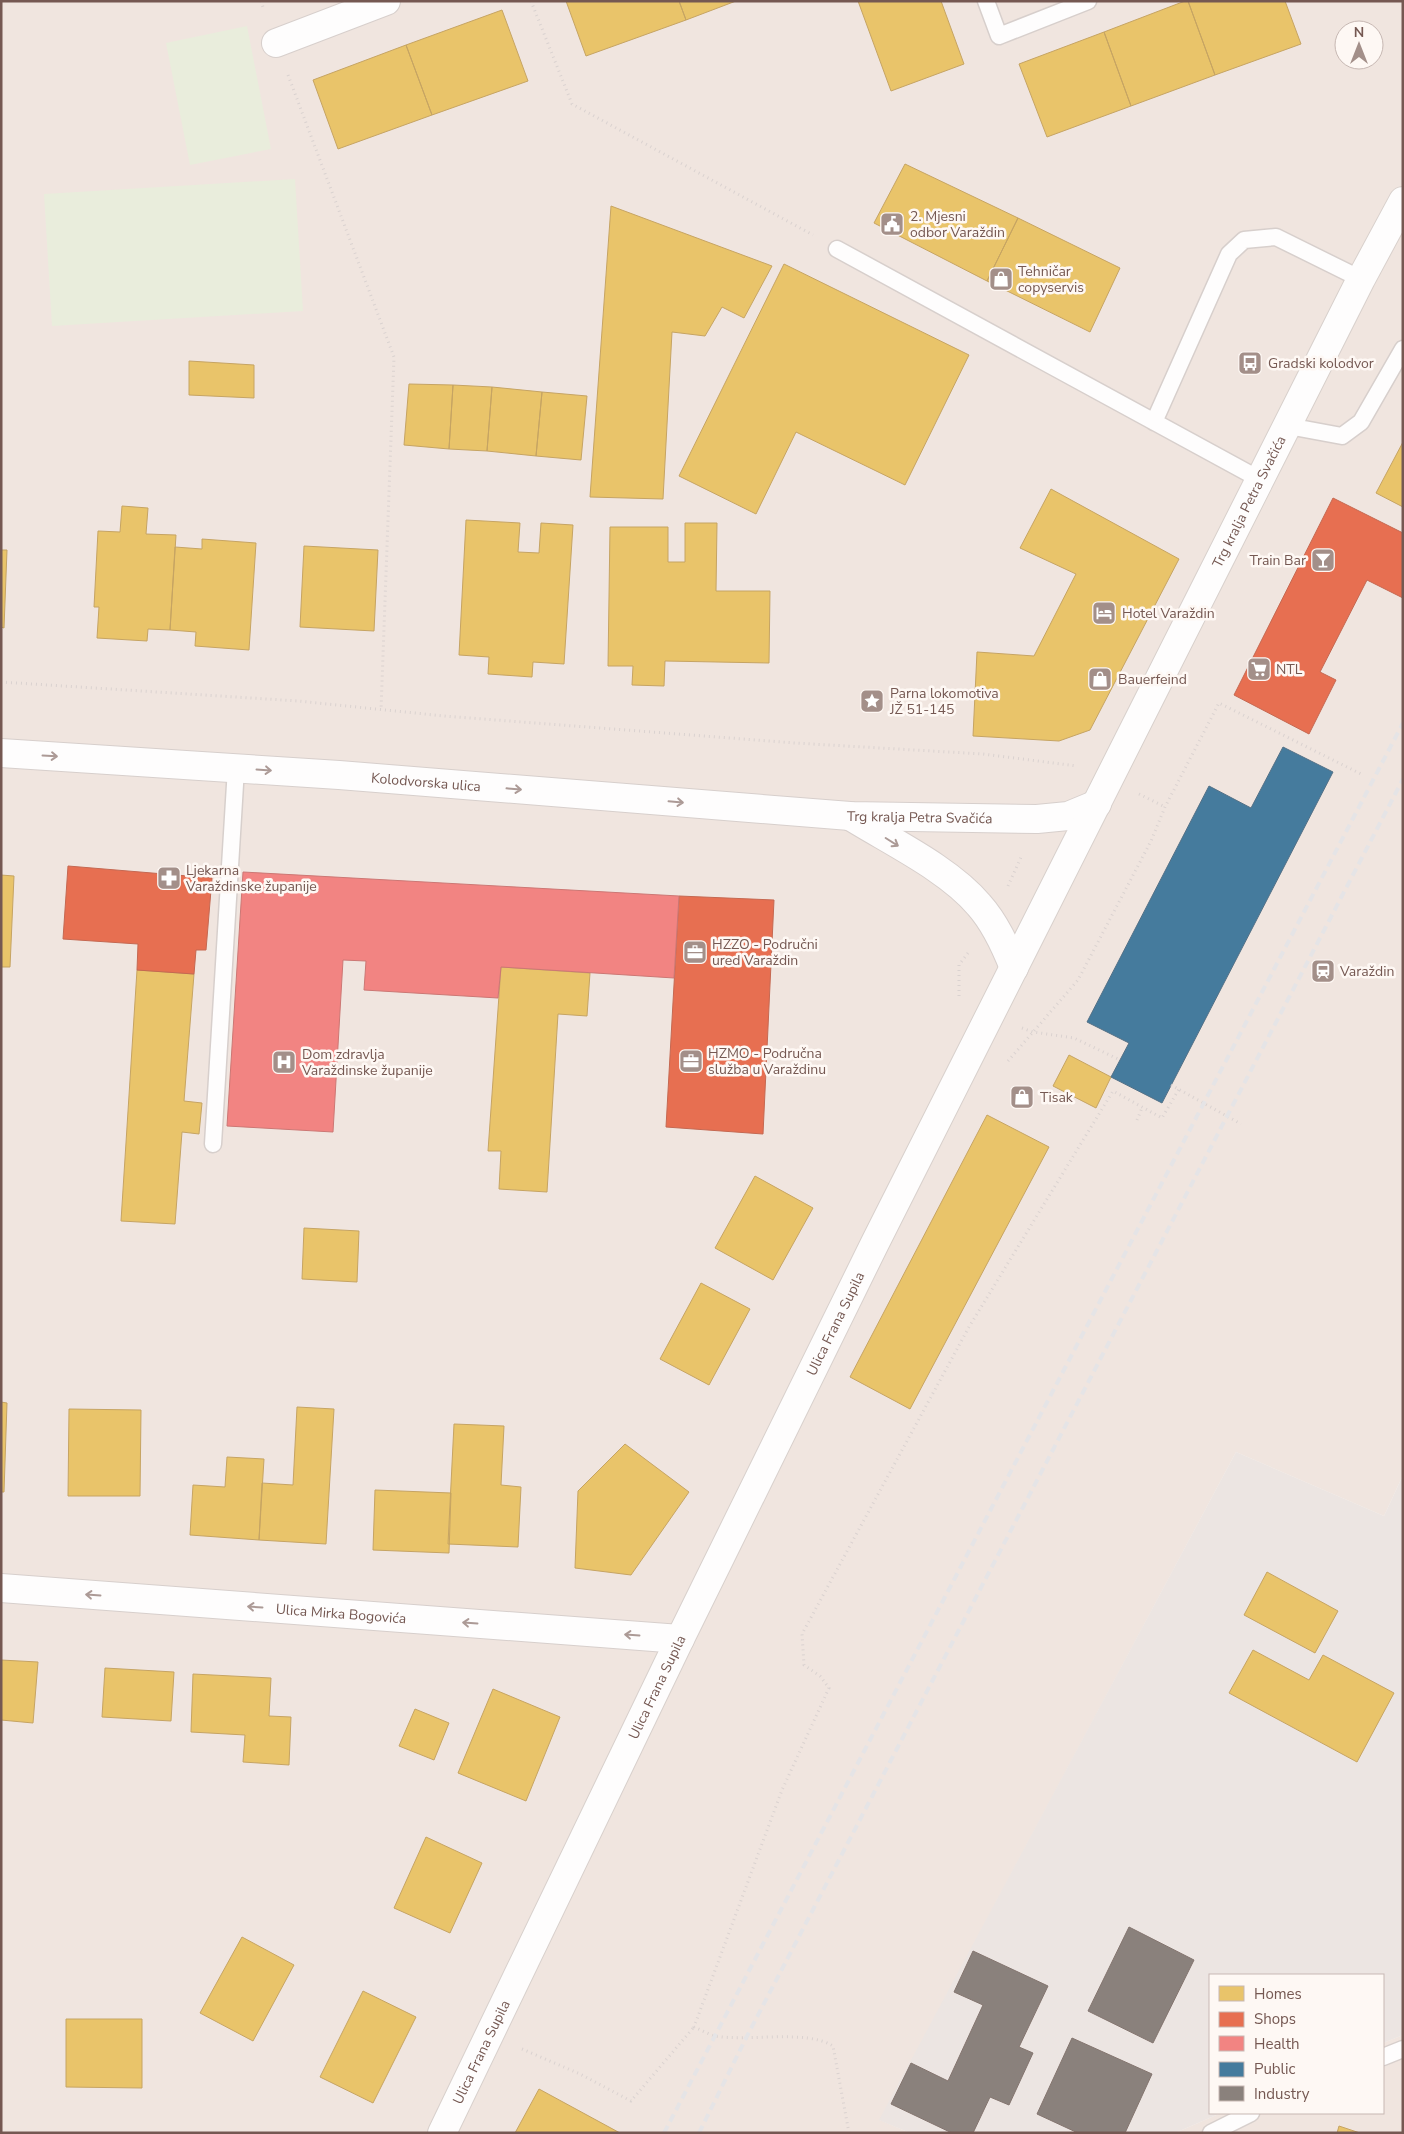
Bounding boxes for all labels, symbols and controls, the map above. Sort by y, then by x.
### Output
north arrow [1334,20,1384,70]
text: N [1354,23,1364,42]
place label: 2. Mjesni odbor Varaždin [910,207,1005,242]
public building icon: 2. Mjesni odbor Varaždin [879,211,905,237]
place label: Tehničar copyservis [1018,262,1084,297]
shop icon: Tehničar copyservis [988,266,1014,292]
bus stop icon: Gradski kolodvor [1237,350,1263,376]
place label: Gradski kolodvor [1268,354,1374,373]
street label: Trg kralja Petra Svačića [1208,433,1290,571]
bar icon: Train Bar [1310,547,1336,573]
place label: Train Bar [1250,551,1306,570]
hotel icon: Hotel Varaždin [1091,600,1117,626]
place label: Hotel Varaždin [1122,604,1215,623]
supermarket icon: NTL [1246,656,1272,682]
place label: NTL [1276,660,1303,679]
shop icon: Bauerfeind [1087,666,1113,692]
place label: Bauerfeind [1118,670,1187,689]
place label: Parna lokomotiva JŽ 51-145 [889,684,999,719]
place icon: Parna lokomotiva JŽ 51-145 [859,688,885,714]
one-way arrow [42,751,58,760]
one-way arrow [256,765,272,774]
street label: Kolodvorska ulica [370,769,482,796]
one-way arrow [505,784,521,794]
one-way arrow [667,797,683,807]
street label: Trg kralja Petra Svačića [847,807,993,828]
one-way arrow [884,837,898,847]
place label: Ljekarna Varaždinske županije [185,861,317,896]
pharmacy icon: Ljekarna Varaždinske županije [156,865,182,891]
place label: HZZO - Područni ured Varaždin [712,935,818,970]
office icon: HZZO - Područni ured Varaždin [682,939,708,965]
station icon: Varaždin [1310,958,1336,984]
place label: Varaždin [1339,962,1394,981]
place label: HZMO - Područna služba u Varaždinu [708,1044,826,1079]
place label: Dom zdravlja Varaždinske županije [301,1045,433,1080]
office icon: HZMO - Područna služba u Varaždinu [678,1048,704,1074]
hospital icon: Dom zdravlja Varaždinske županije [271,1049,297,1075]
shop icon: Tisak [1009,1084,1035,1110]
place label: Tisak [1040,1088,1074,1107]
street label: Ulica Frana Supila [802,1269,869,1379]
one-way arrow [86,1591,102,1600]
street label: Ulica Mirka Bogovića [275,1600,407,1628]
one-way arrow [248,1603,264,1612]
one-way arrow [462,1618,478,1628]
one-way arrow [624,1631,640,1640]
street label: Ulica Frana Supila [624,1632,690,1743]
legend [1209,1974,1384,2114]
text: Homes [1254,1984,1302,2004]
street label: Ulica Frana Supila [448,1997,515,2107]
text: Shops [1254,2009,1296,2029]
text: Health [1254,2034,1299,2054]
text: Public [1254,2059,1295,2079]
text: Industry [1254,2084,1310,2104]

